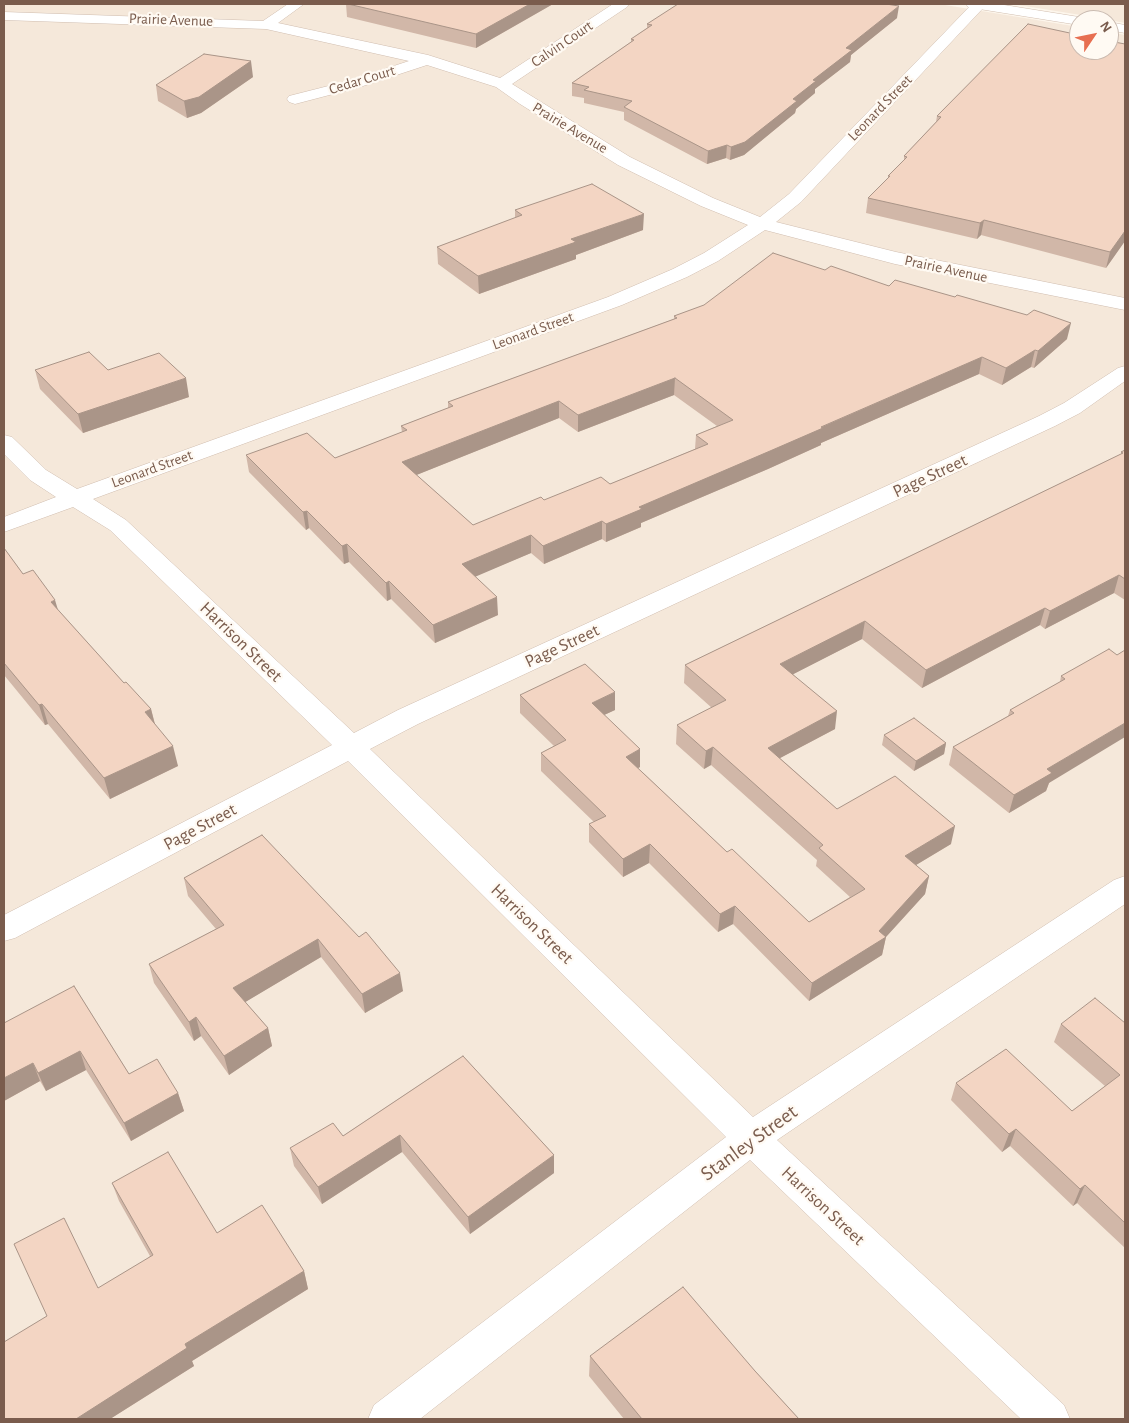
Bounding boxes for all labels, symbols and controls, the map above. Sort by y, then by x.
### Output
street label: Prairie Avenue [128,10,214,30]
north arrow [1069,10,1119,60]
street label: Calvin Court [528,17,596,71]
text: N [1097,19,1114,35]
street label: Cedar Court [327,61,397,99]
street label: Leonard Street [844,71,916,145]
street label: Prairie Avenue [529,99,611,157]
street label: Prairie Avenue [903,251,989,287]
street label: Leonard Street [490,308,576,354]
street label: Leonard Street [109,446,195,492]
street label: Page Street [889,449,971,503]
street label: Harrison Street [195,597,287,687]
street label: Page Street [521,619,603,673]
street label: Page Street [160,799,240,855]
street label: Harrison Street [486,879,578,969]
street label: Stanley Street [696,1099,802,1187]
street label: Harrison Street [777,1162,869,1250]

